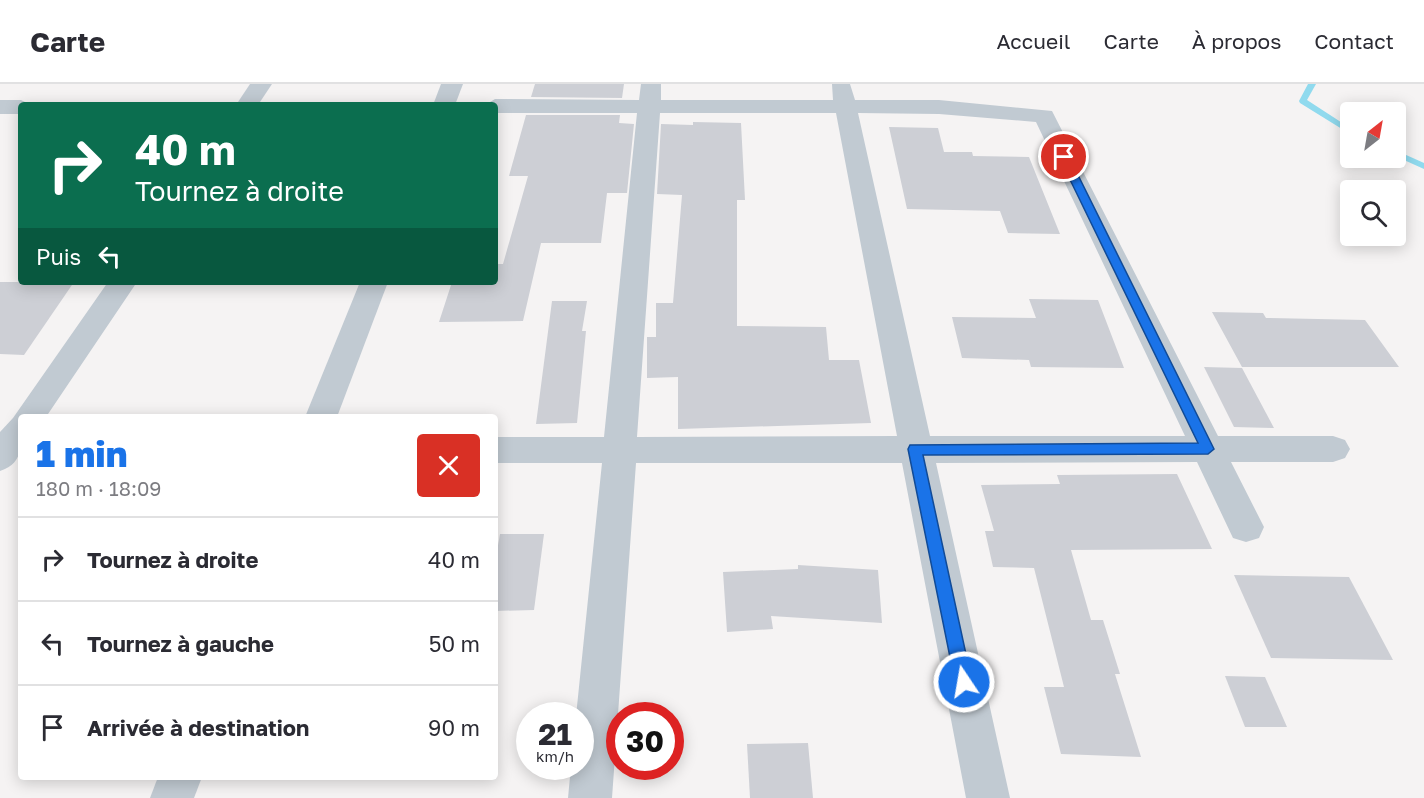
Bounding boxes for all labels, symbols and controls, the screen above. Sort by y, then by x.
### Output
text: Carte [30,25,105,58]
text: Accueil [997,28,1070,54]
text: Carte [1103,28,1159,54]
text: À propos [1192,28,1281,54]
text: Contact [1314,28,1394,54]
north arrow [1340,102,1406,168]
map controls [1340,102,1406,246]
text: 40 m [135,124,236,174]
icon: right [36,126,114,204]
pin [1038,131,1089,182]
icon: arrive [1047,140,1080,173]
text: Tournez à droite [135,175,344,207]
button: search [1340,180,1406,246]
icon: left [93,240,126,273]
text: Puis [36,243,81,270]
text: 1 min [36,432,127,475]
button: close [417,434,480,497]
text: 180 m · 18:09 [36,476,161,500]
icon: right [36,543,69,576]
text: Tournez à droite [87,546,258,573]
text: 40 m [428,546,480,573]
icon: left [36,627,69,660]
text: Tournez à gauche [87,630,274,657]
text: 50 m [429,630,480,657]
position arrow [932,650,996,714]
speed limit sign: 30 [606,702,684,780]
icon: arrive [36,711,69,744]
text: Arrivée à destination [87,714,309,741]
text: 90 m [428,714,480,741]
text: 21 [538,716,572,752]
text: km/h [536,747,574,765]

